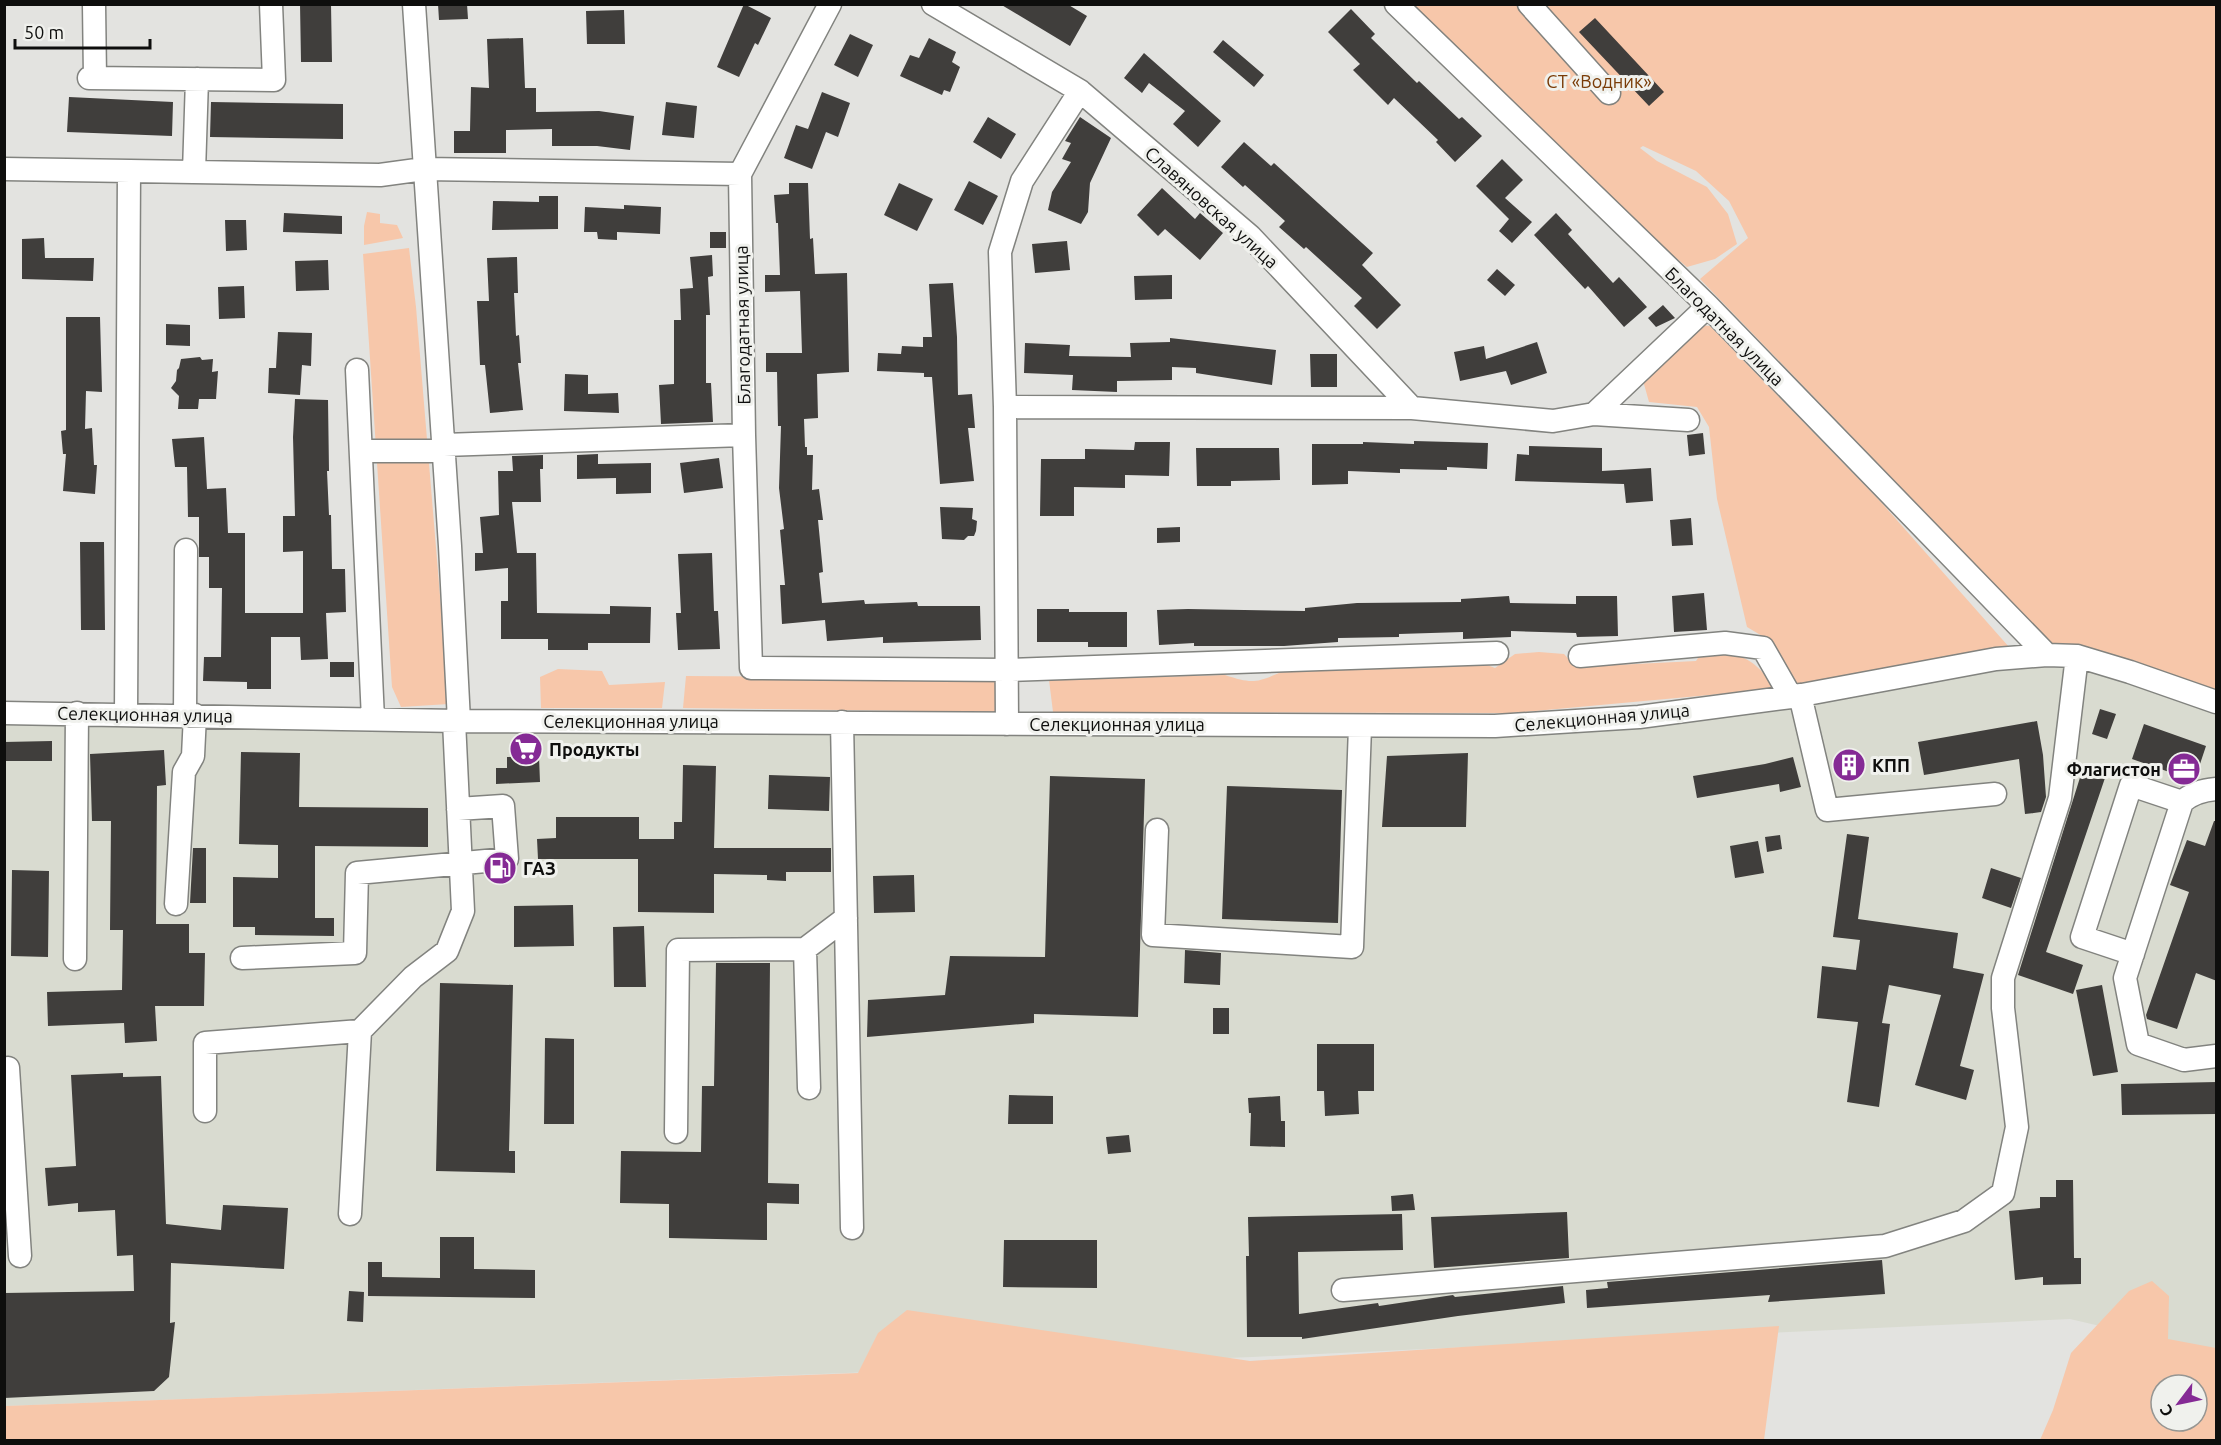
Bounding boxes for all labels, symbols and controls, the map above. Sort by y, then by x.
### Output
scale bar [15,12,150,50]
text: 50 m [24,22,64,42]
park label: СТ «Водник» [1546,71,1652,91]
street label: Славяновская улица [1142,142,1282,272]
street label: Благодатная улица [731,245,753,405]
street label: Благодатная улица [1662,263,1788,389]
street label: Селекционная улица [1514,699,1690,735]
street label: Селекционная улица [57,702,233,726]
street label: Селекционная улица [543,711,719,731]
street label: Селекционная улица [1029,714,1205,734]
supermarket icon: Продукты [508,731,544,767]
place label: Продукты [549,739,639,759]
building icon: КПП [1831,747,1867,783]
office icon: Флагистон [2166,751,2202,787]
place label: КПП [1872,755,1910,775]
place label: Флагистон [2067,759,2161,779]
fuel station icon: ГАЗ [482,850,518,886]
place label: ГАЗ [523,858,556,878]
north arrow [2149,1373,2209,1433]
text: С [2156,1402,2177,1420]

